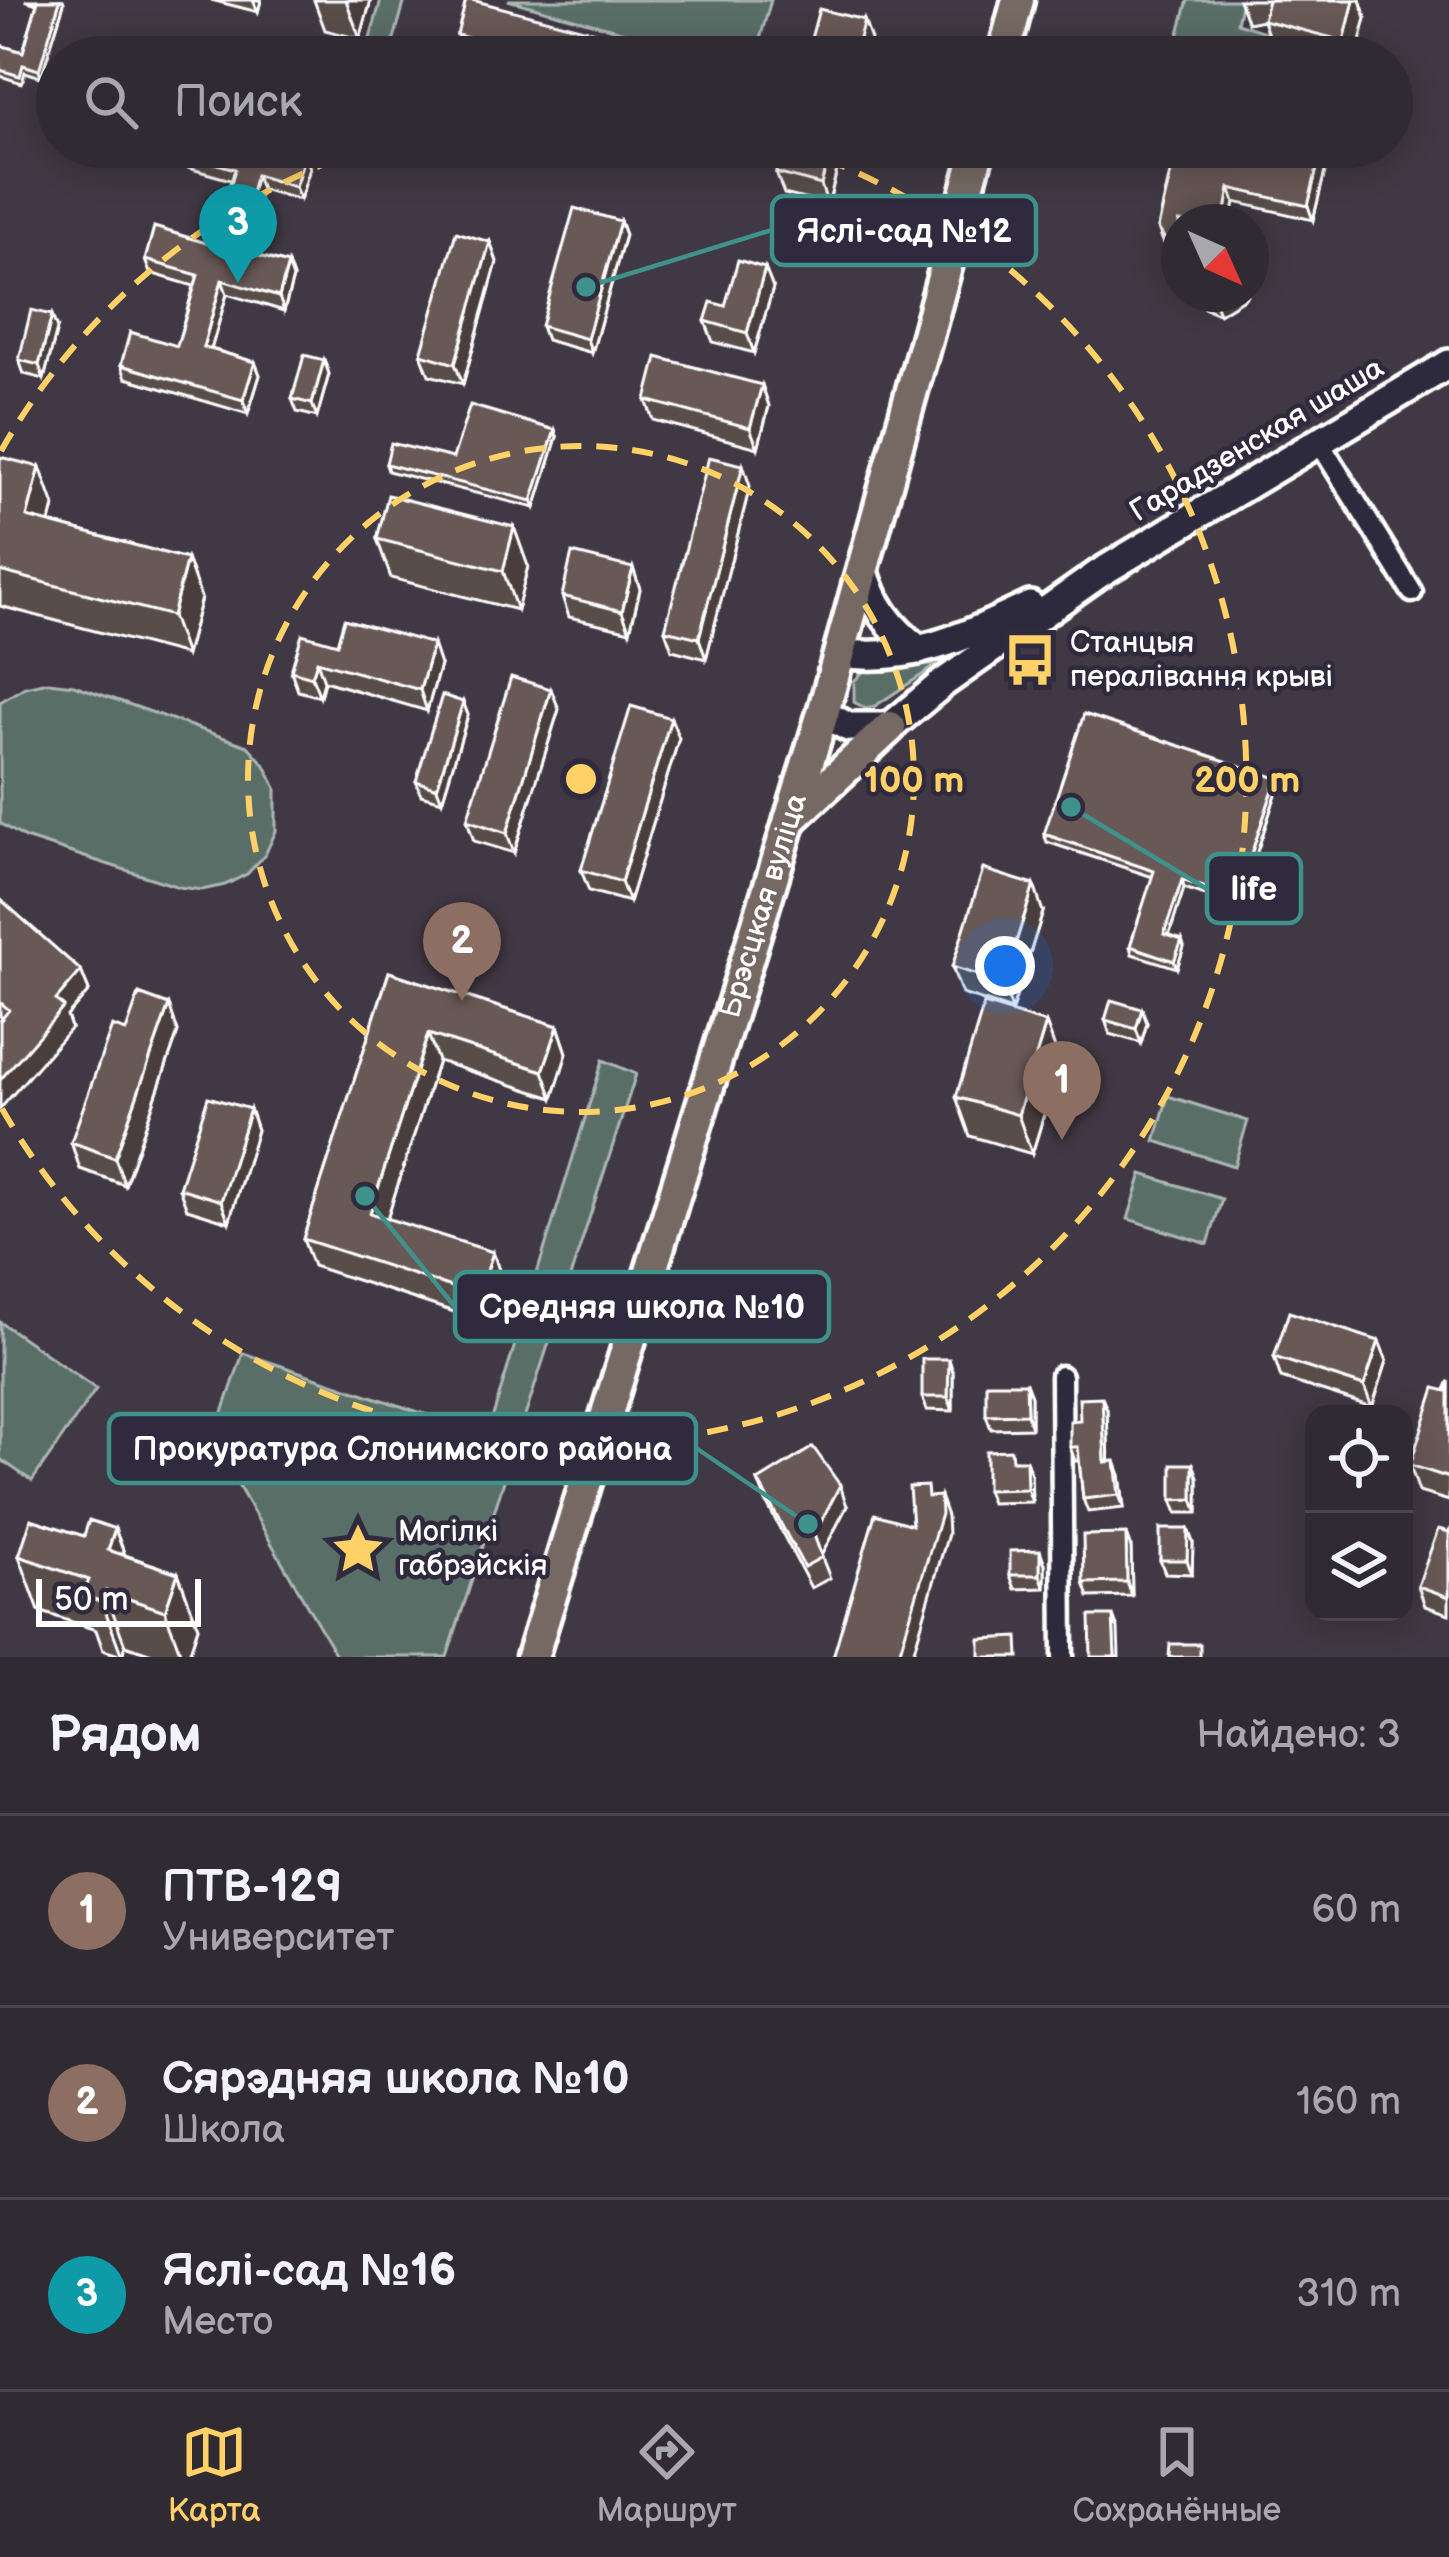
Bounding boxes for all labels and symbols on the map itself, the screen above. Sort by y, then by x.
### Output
pin: 3 [199,184,277,283]
callout: Яслі-сад №12 [772,196,1036,265]
north arrow [1161,204,1269,312]
text: Яслі-сад №12 [796,212,1012,252]
street label: Гарадзенская шаша [1124,350,1391,530]
place label: Станцыя пералівання крыві [1070,625,1333,695]
bus stop icon: Станцыя пералівання крыві [1001,631,1059,689]
centre of rings [560,758,602,800]
text: 100 m [864,760,964,803]
text: 200 m [1194,760,1300,803]
street label: Брэсцкая вуліца [712,789,815,1022]
callout: life [1207,854,1301,923]
text: life [1231,870,1277,910]
pin: 2 [423,902,501,1001]
your location [975,936,1035,996]
pin: 1 [1023,1041,1101,1140]
callout: Средняя школа №10 [455,1272,829,1341]
text: Средняя школа №10 [479,1288,805,1328]
callout: Прокуратура Слонимского района [109,1414,696,1483]
text: Прокуратура Слонимского района [132,1430,672,1470]
place label: Могілкі габрэйскія [398,1514,547,1584]
place icon: Могілкі габрэйскія [329,1520,387,1578]
scale bar [36,1573,201,1626]

